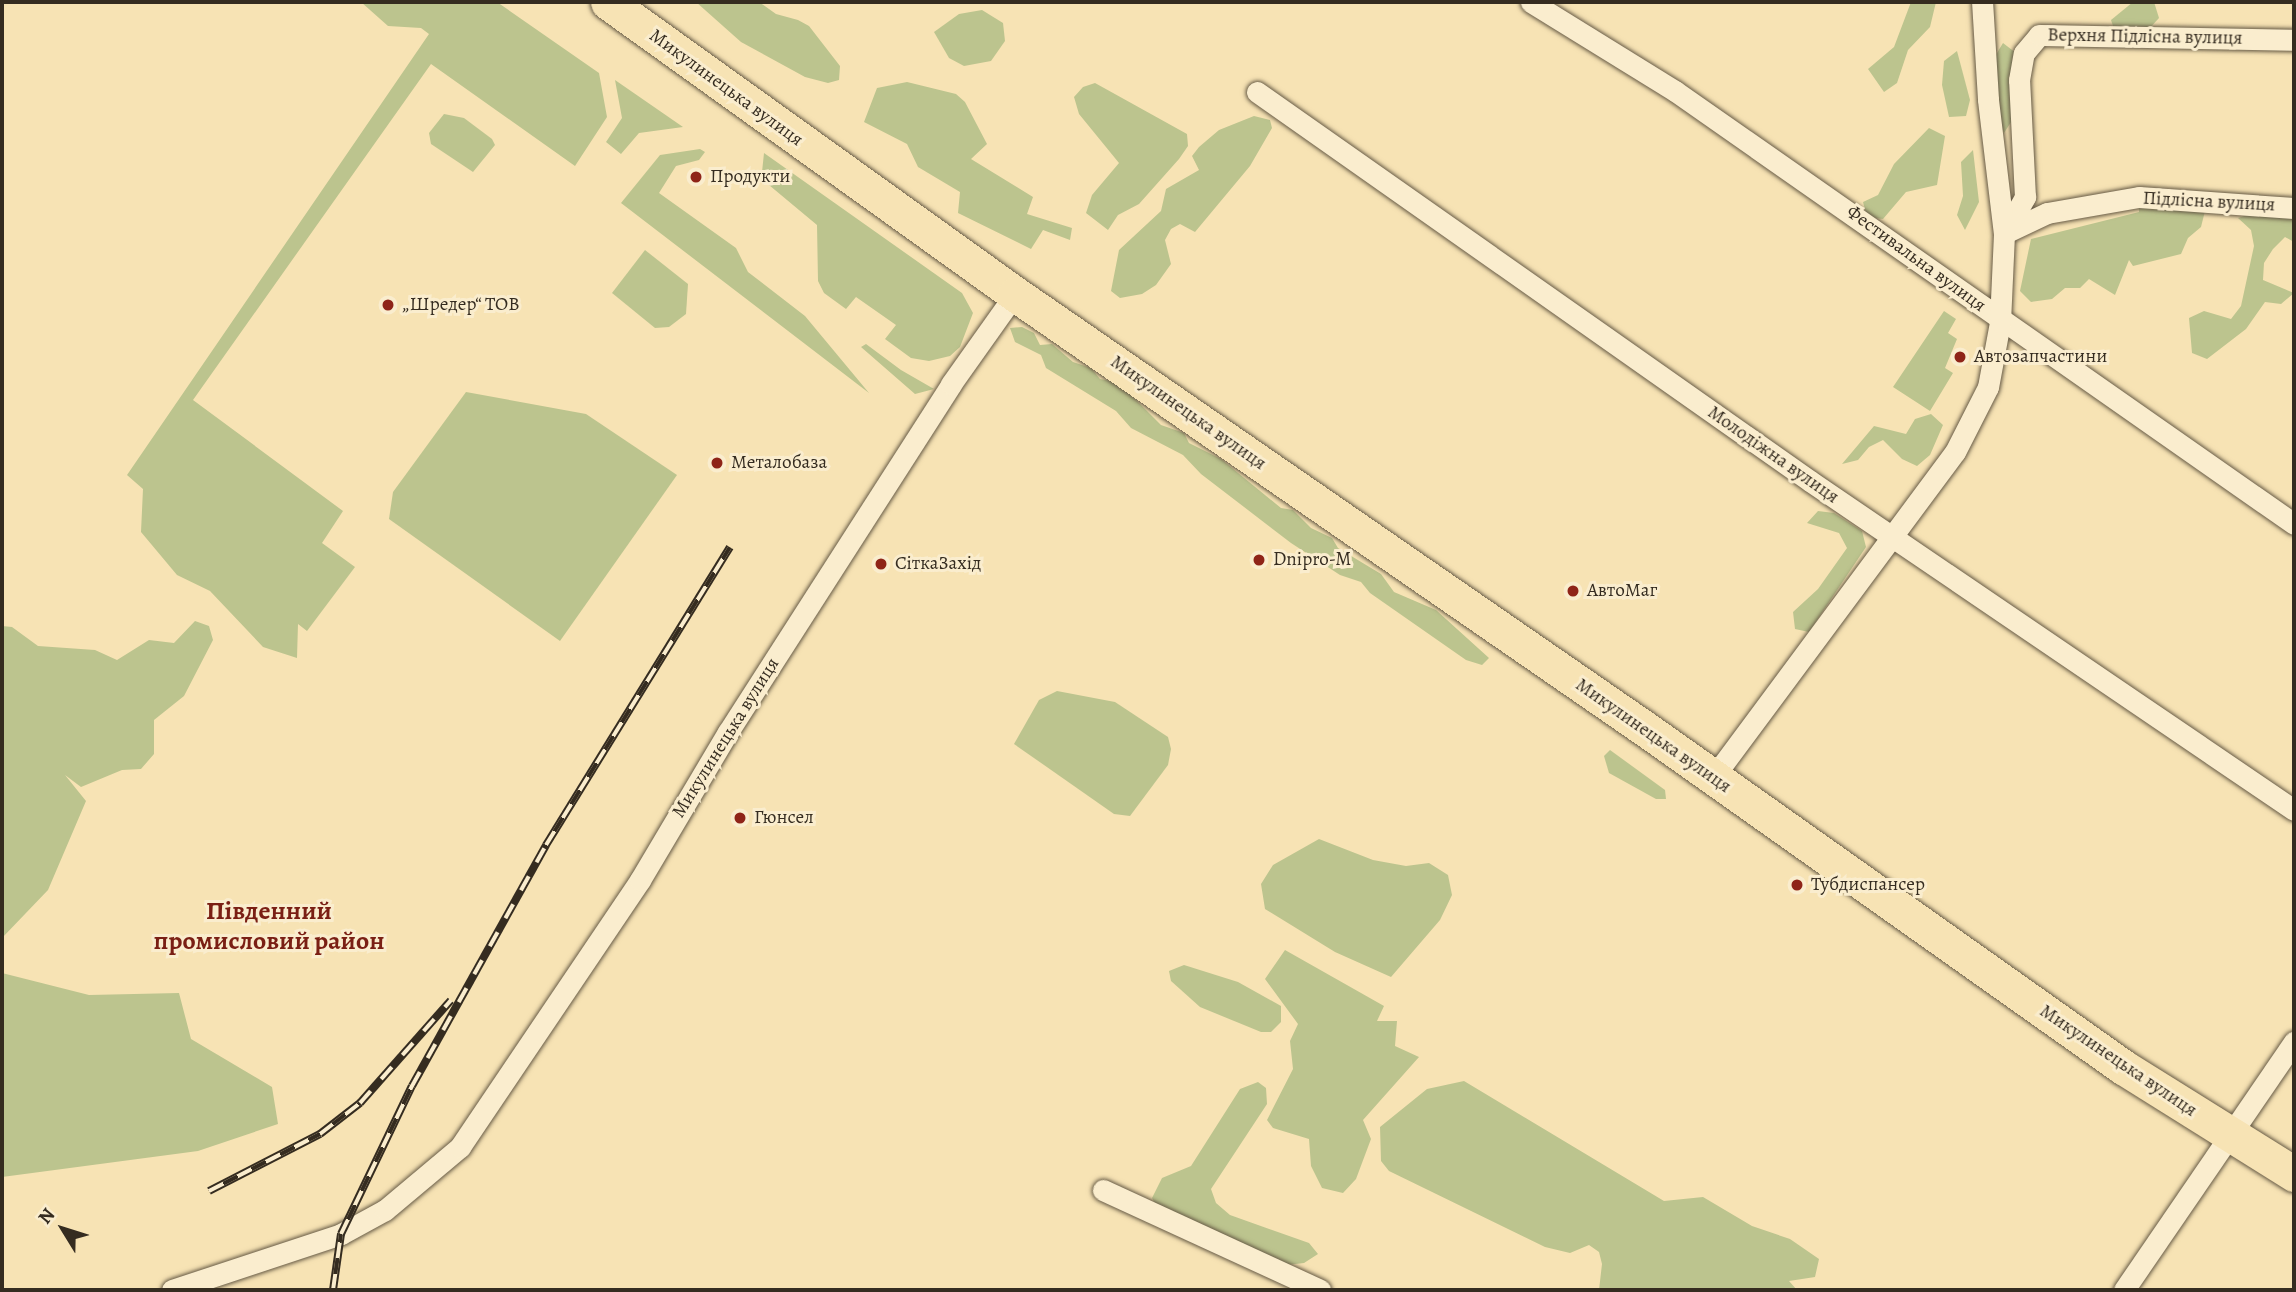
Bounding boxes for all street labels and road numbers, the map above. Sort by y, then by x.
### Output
street label: Верхня Підлісна вулиця [2047,24,2243,50]
street label: Микулинецька вулиця [645,25,807,151]
street label: Підлісна вулиця [2142,187,2276,217]
street label: Фестивальна вулиця [1842,201,1990,317]
street label: Микулинецька вулиця [1106,351,1270,475]
street label: Молодіжна вулиця [1703,401,1843,509]
street label: Микулинецька вулиця [667,654,785,822]
street label: Микулинецька вулиця [1571,674,1735,798]
street label: Микулинецька вулиця [2035,1000,2201,1122]

